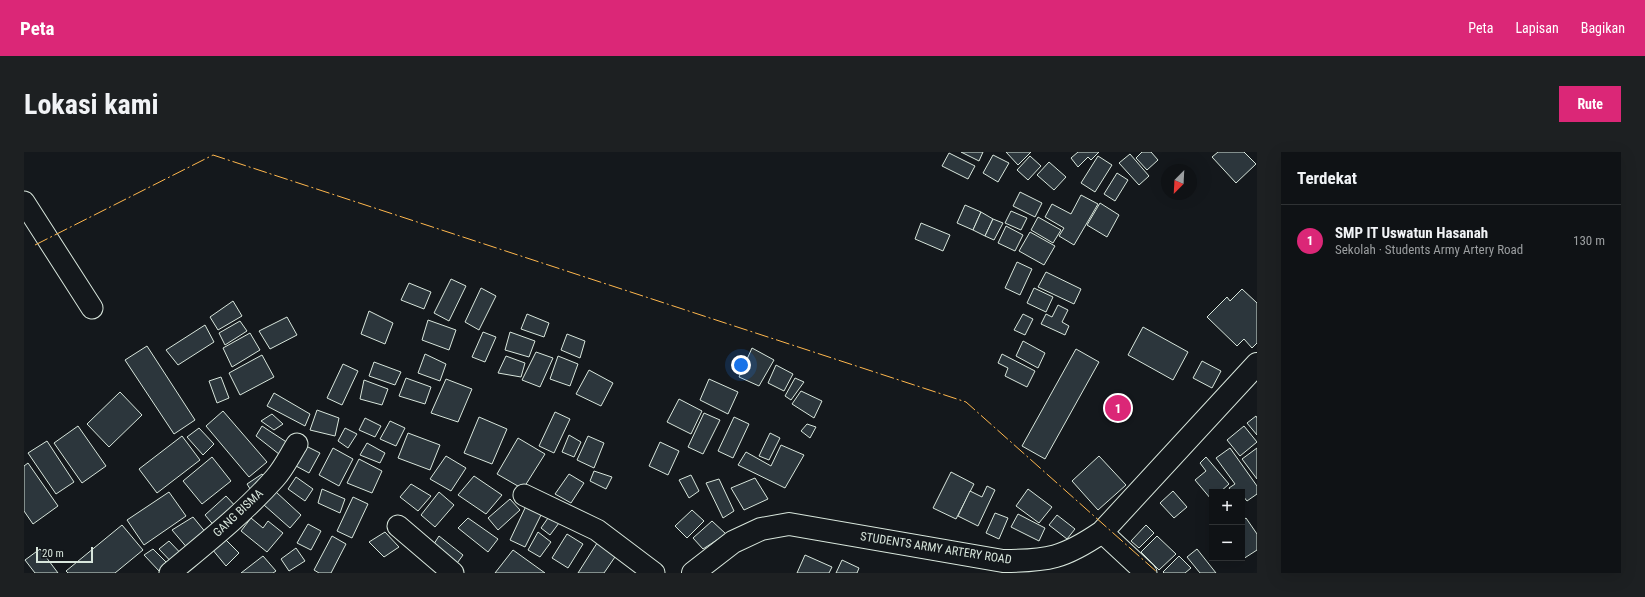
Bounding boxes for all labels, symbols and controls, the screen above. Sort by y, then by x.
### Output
text: Peta [20,17,55,40]
text: Peta [1468,20,1493,36]
text: Lapisan [1515,20,1559,36]
text: Bagikan [1581,20,1625,36]
button: Rute [1559,86,1621,122]
text: Lokasi kami [24,88,159,121]
north arrow [1161,164,1197,200]
text: Terdekat [1297,168,1357,188]
text: SMP IT Uswatun Hasanah [1335,224,1488,242]
text: 1 [1307,233,1313,248]
text: 130 m [1573,233,1605,248]
text: Sekolah · Students Army Artery Road [1335,242,1523,257]
your location [731,355,751,375]
pin: 1 [1105,393,1131,423]
street label: GANG BISMA [210,486,266,540]
map controls [1209,489,1245,561]
button: + [1209,489,1245,525]
button: − [1209,525,1245,561]
street label: STUDENTS ARMY ARTERY ROAD [859,529,1013,567]
scale bar [36,545,93,564]
text: 20 m [42,547,64,560]

